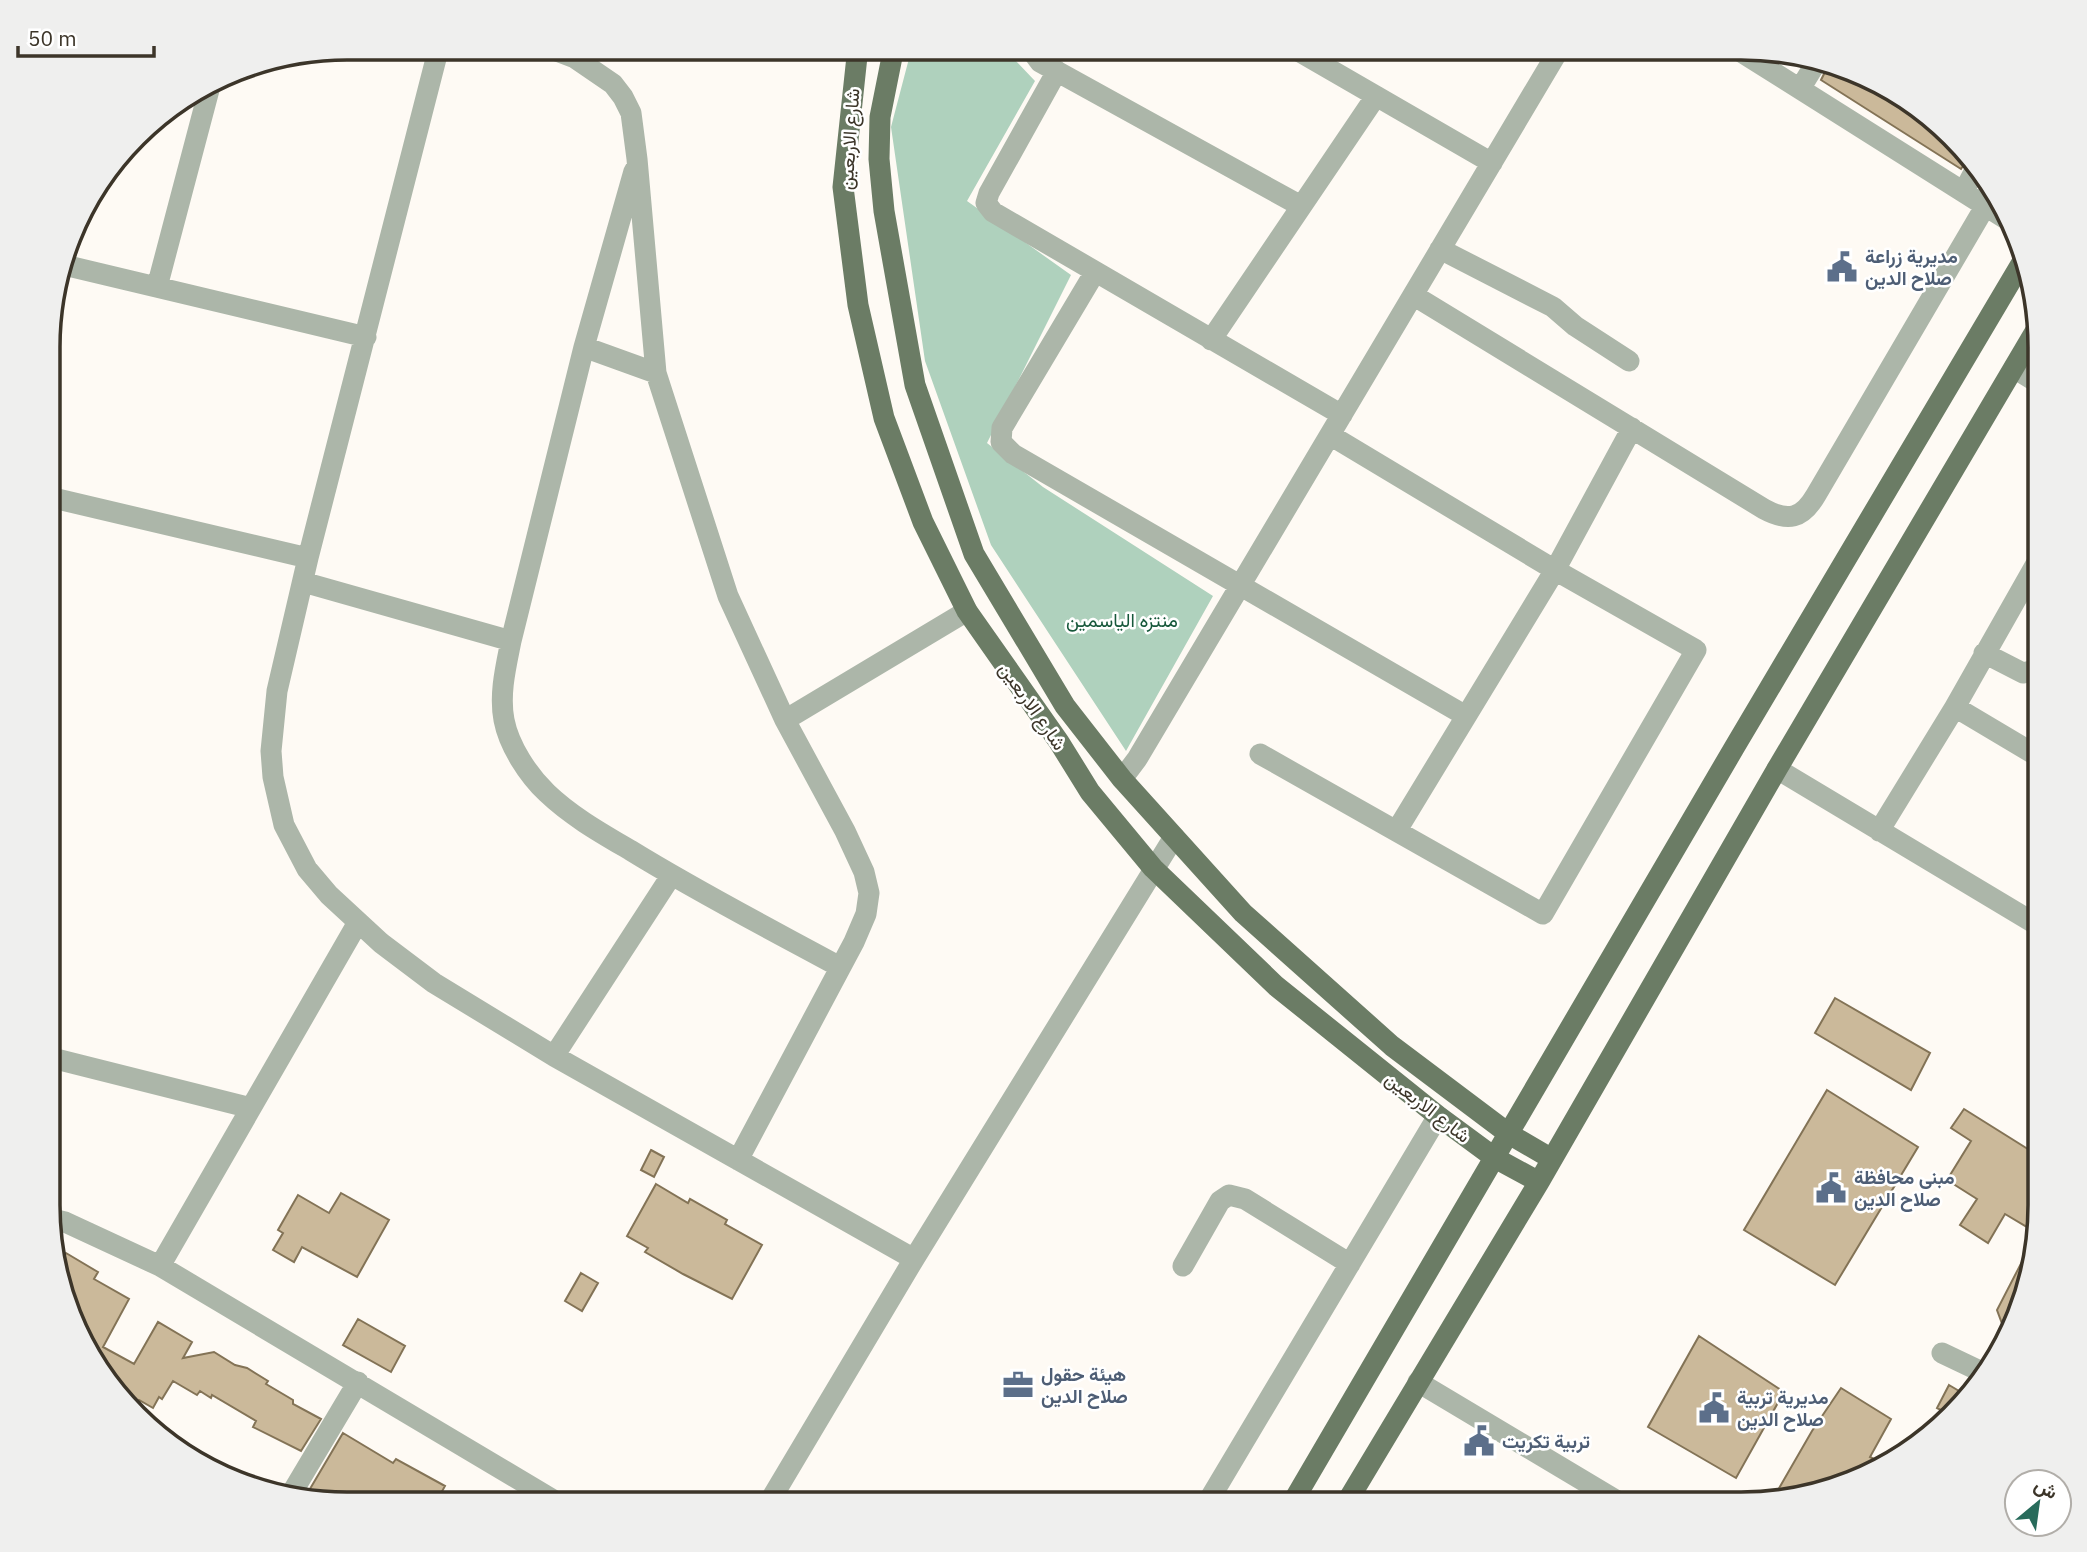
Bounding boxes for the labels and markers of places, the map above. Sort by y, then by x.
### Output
place label: مديرية زراعة صلاح الدين [1865,244,1958,291]
public building icon: مديرية زراعة صلاح الدين [1825,250,1859,284]
place label: مبنى محافظة صلاح الدين [1854,1165,1955,1212]
public building icon: مبنى محافظة صلاح الدين [1814,1171,1848,1205]
place label: هيئة حقول صلاح الدين [1041,1362,1128,1409]
office icon: هيئة حقول صلاح الدين [1001,1368,1035,1402]
place label: مديرية تربية صلاح الدين [1737,1385,1828,1432]
public building icon: مديرية تربية صلاح الدين [1697,1391,1731,1425]
public building icon: تربية تكريت [1462,1424,1496,1458]
place label: تربية تكريت [1502,1429,1590,1454]

